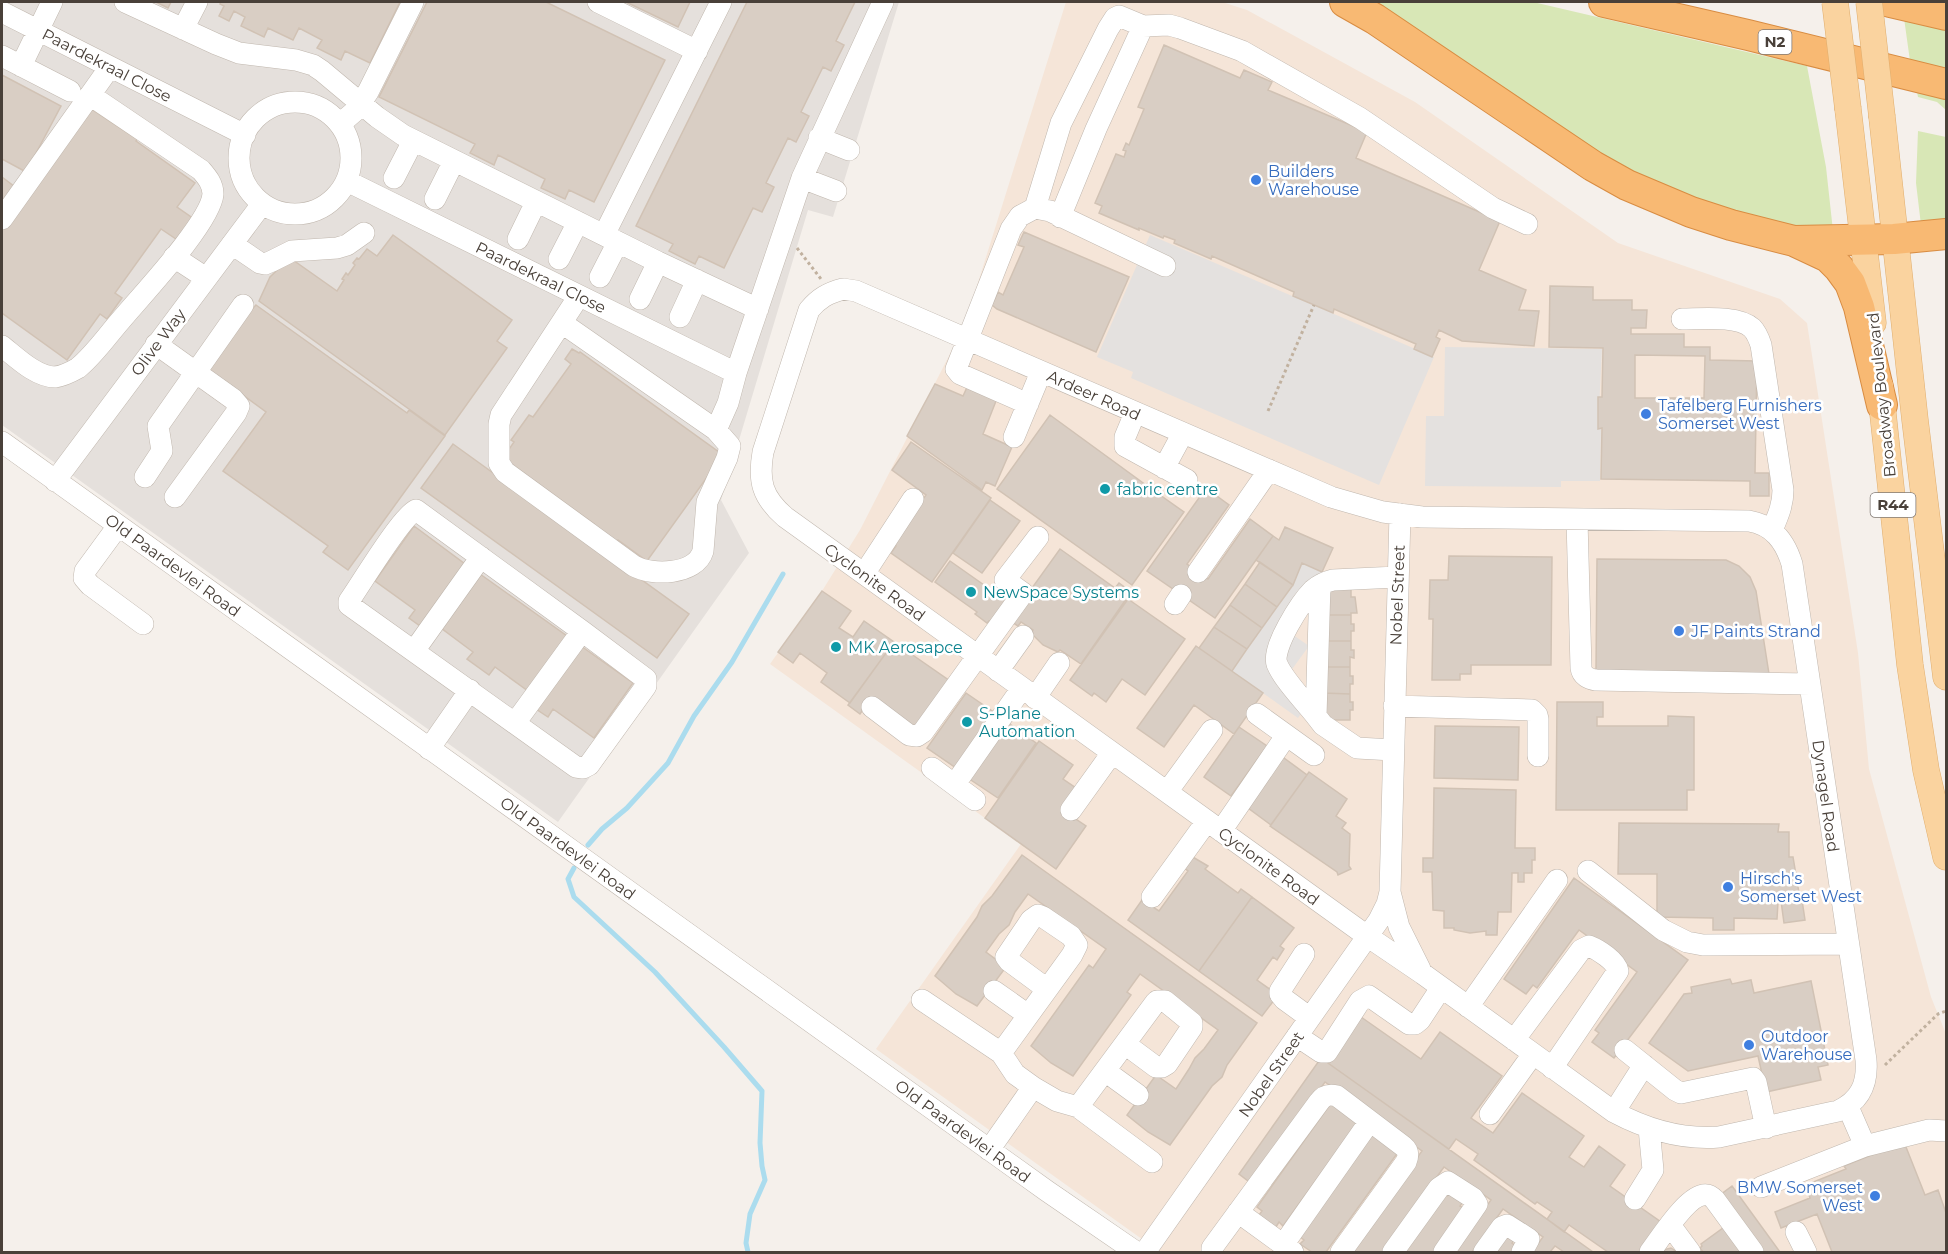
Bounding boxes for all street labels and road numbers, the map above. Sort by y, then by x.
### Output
street label: Paardekraal Close [39,25,175,106]
road number: N2 [1758,30,1792,54]
street label: Paardekraal Close [473,238,609,317]
street label: Olive Way [127,305,190,380]
street label: Broadway Boulevard [1863,312,1900,478]
street label: Ardeer Road [1044,366,1143,425]
road number: R44 [1870,493,1916,517]
street label: Old Paardevlei Road [101,510,244,621]
street label: Cyclonite Road [821,539,929,625]
street label: Nobel Street [1386,544,1409,646]
street label: Dynagel Road [1808,739,1843,853]
street label: Old Paardevlei Road [496,793,639,904]
street label: Cyclonite Road [1215,823,1323,909]
street label: Nobel Street [1235,1027,1308,1121]
street label: Old Paardevlei Road [891,1076,1034,1187]

